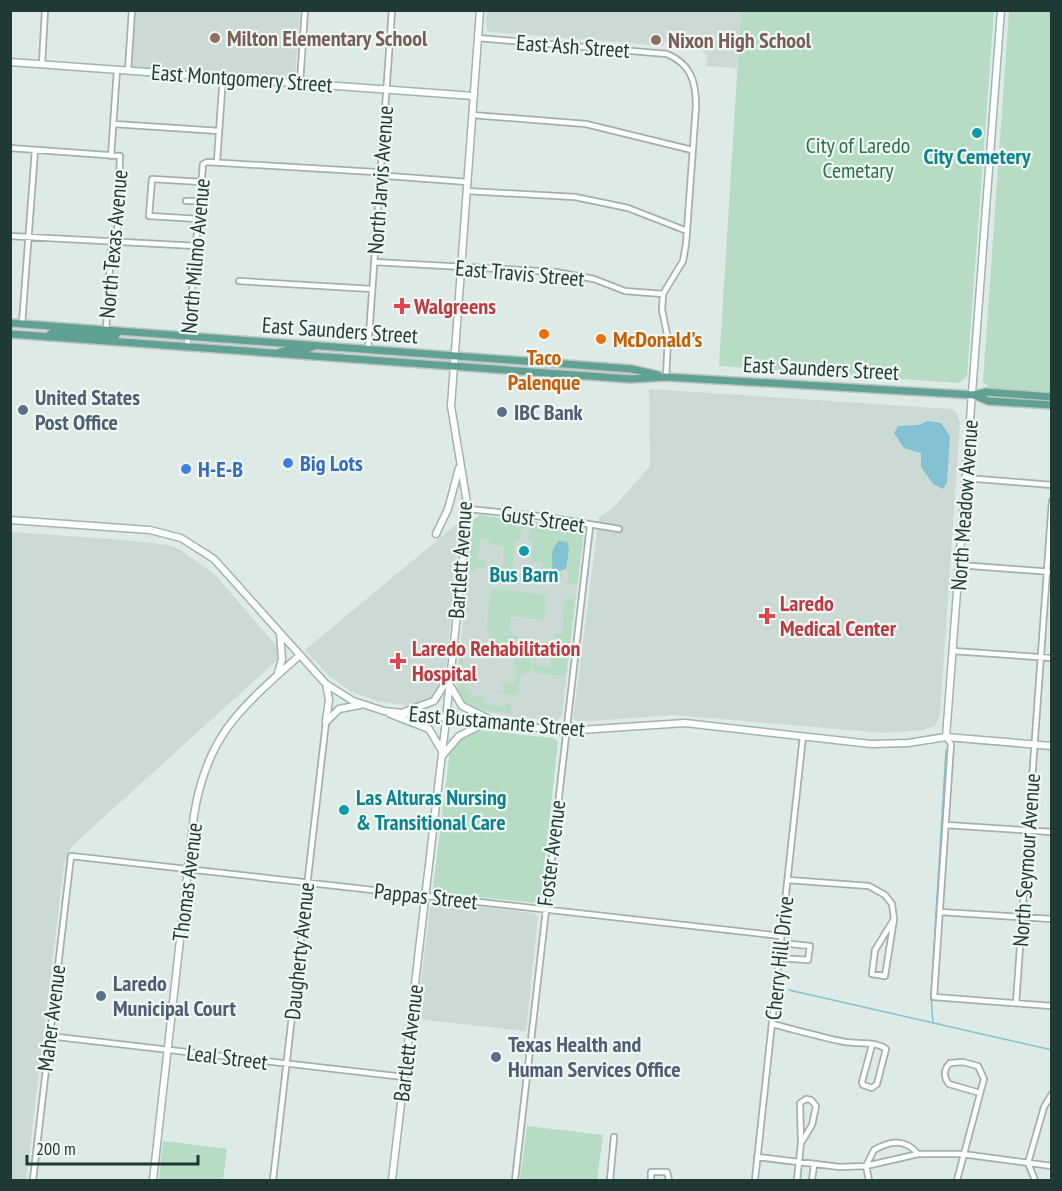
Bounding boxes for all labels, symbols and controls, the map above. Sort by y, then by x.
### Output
place label: Milton Elementary School [227,24,428,52]
place label: Nixon High School [668,26,812,54]
street label: East Ash Street [515,28,631,64]
marker: Milton Elementary School [208,31,222,45]
marker: Nixon High School [649,33,663,47]
street label: East Montgomery Street [150,58,334,98]
street label: North Jarvis Avenue [361,105,399,255]
marker: City Cemetery [970,126,984,140]
park label: City of Laredo Cemetary [806,131,910,184]
place label: City Cemetery [923,142,1032,170]
street label: North Texas Avenue [93,169,133,319]
street label: North Milmo Avenue [174,177,216,335]
street label: East Travis Street [454,253,586,293]
place label: Walgreens [413,292,496,320]
marker: Walgreens [395,299,409,313]
street label: East Saunders Street [261,311,419,349]
place label: McDonald's [613,325,702,353]
marker: Taco Palenque [537,327,551,341]
marker: McDonald's [594,332,608,346]
place label: Taco Palenque [508,343,580,396]
street label: East Saunders Street [742,350,900,386]
place label: United States Post Office [35,383,140,436]
place label: IBC Bank [514,398,584,426]
marker: United States Post Office [16,403,30,417]
marker: IBC Bank [495,405,509,419]
street label: North Meadow Avenue [944,419,984,591]
place label: Big Lots [300,449,363,477]
place label: H-E-B [198,455,243,483]
marker: Big Lots [281,456,295,470]
marker: H-E-B [179,462,193,476]
street label: Gust Street [499,499,587,539]
street label: Bartlett Avenue [442,500,478,620]
marker: Bus Barn [517,544,531,558]
place label: Bus Barn [490,560,559,588]
place label: Laredo Medical Center [780,589,897,642]
marker: Laredo Medical Center [758,607,776,625]
place label: Laredo Rehabilitation Hospital [412,634,581,687]
marker: Laredo Rehabilitation Hospital [389,652,407,670]
street label: East Bustamante Street [408,699,586,743]
street label: North Seymour Avenue [1006,772,1046,948]
place label: Las Alturas Nursing & Transitional Care [356,783,507,836]
street label: Foster Avenue [531,798,571,908]
marker: Las Alturas Nursing & Transitional Care [337,803,351,817]
street label: Thomas Avenue [166,821,208,943]
street label: Pappas Street [373,877,479,915]
street label: Daugherty Avenue [278,881,320,1021]
street label: Cherry Hill Drive [759,895,799,1021]
street label: Maher Avenue [31,963,71,1073]
place label: Laredo Municipal Court [113,969,236,1022]
street label: Bartlett Avenue [387,983,429,1103]
marker: Laredo Municipal Court [94,989,108,1003]
place label: Texas Health and Human Services Office [508,1030,681,1083]
street label: Leal Street [185,1038,269,1076]
marker: Texas Health and Human Services Office [489,1050,503,1064]
scale bar [27,1128,198,1166]
text: 200 m [36,1137,76,1160]

